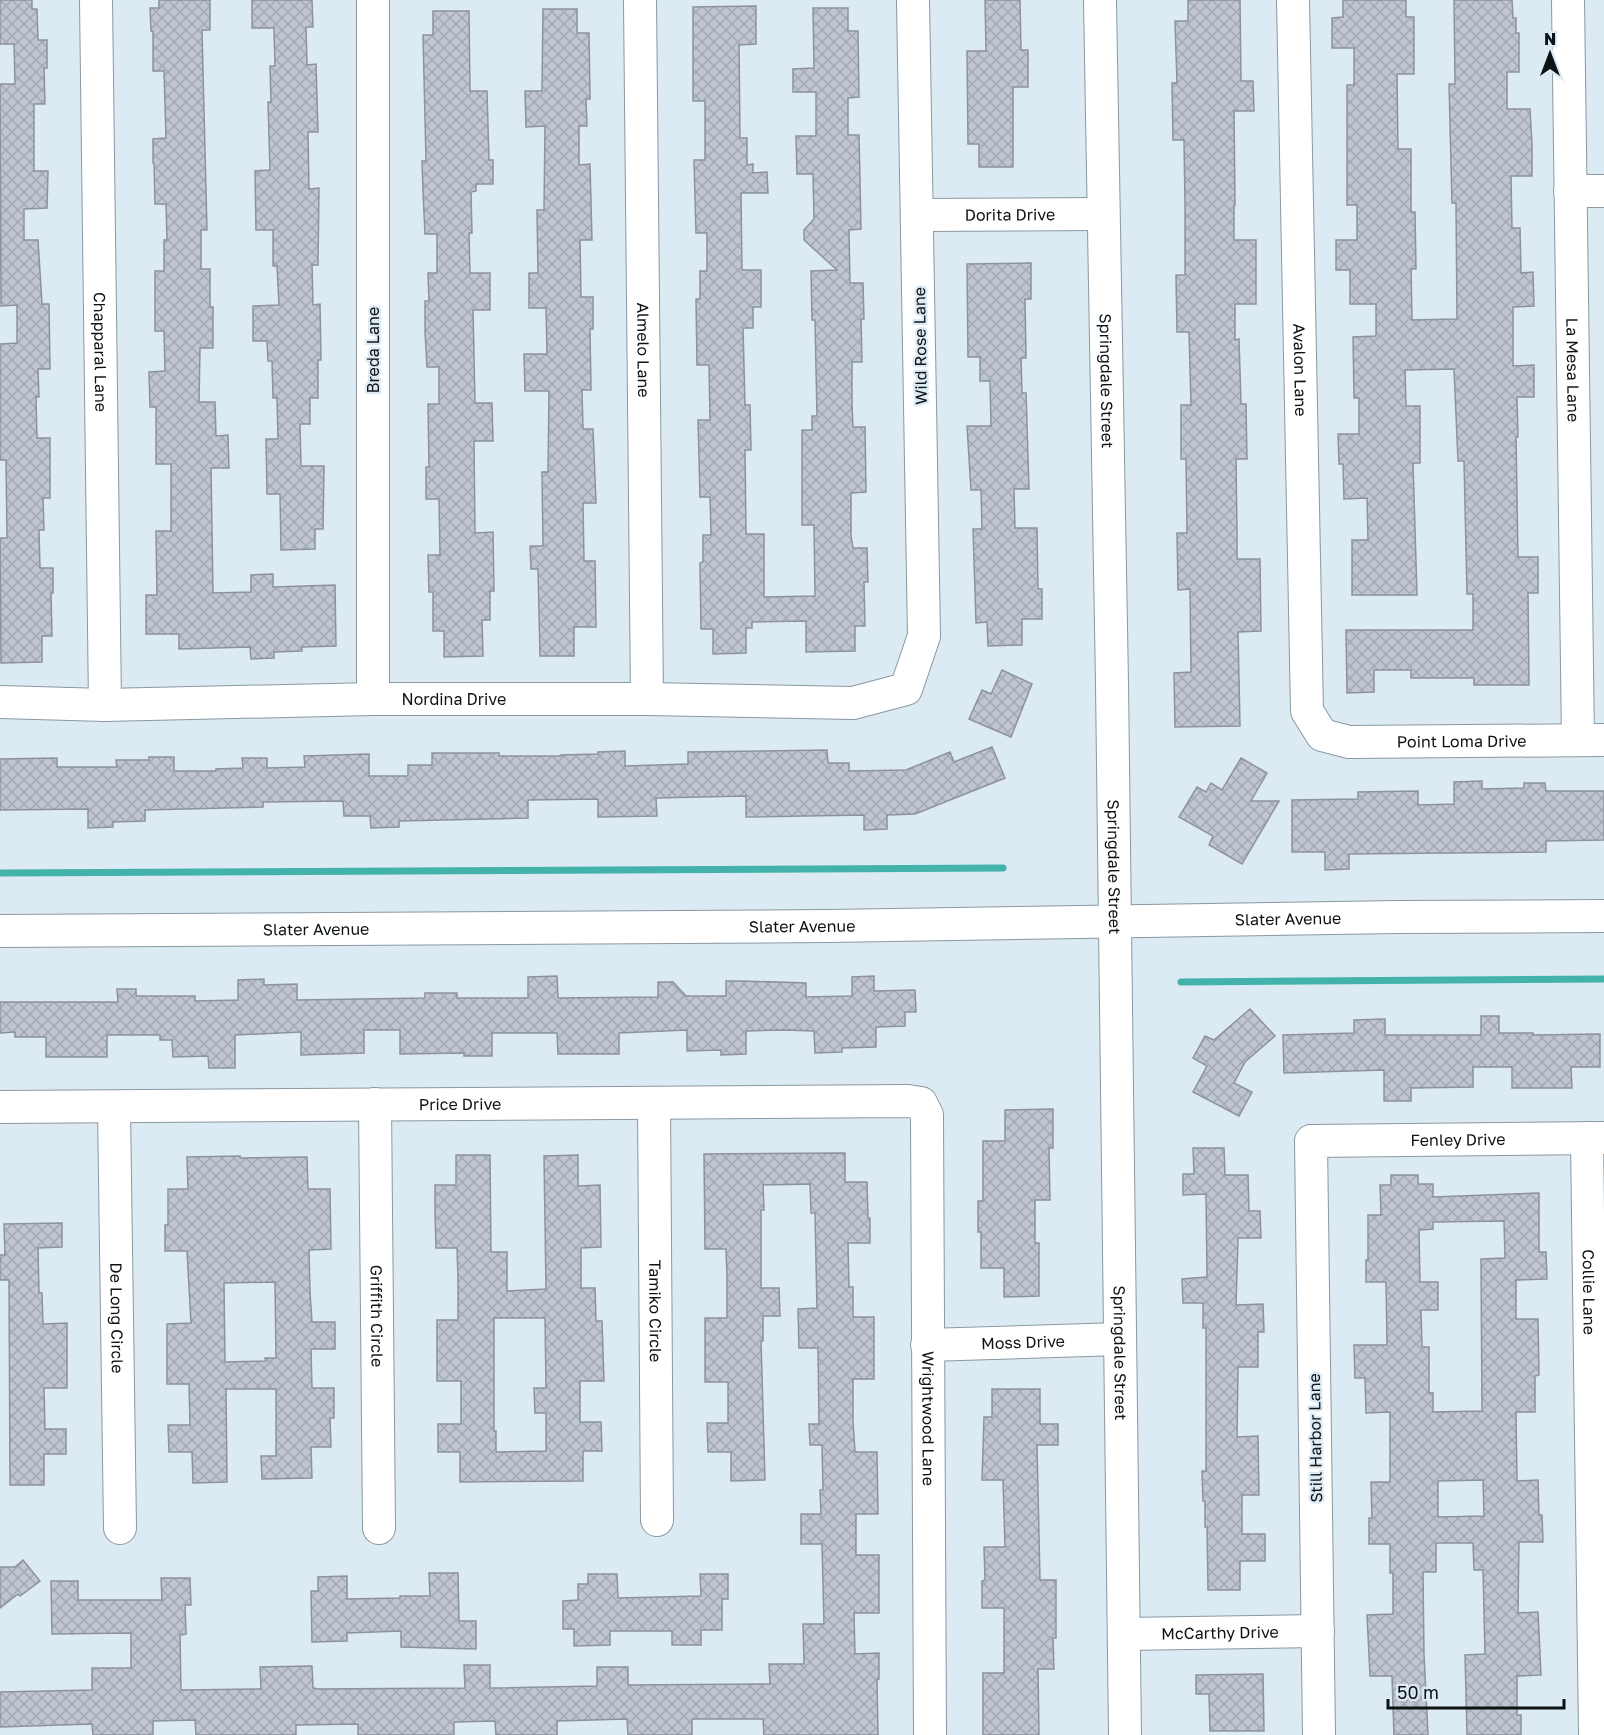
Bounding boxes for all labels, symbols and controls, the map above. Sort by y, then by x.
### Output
north arrow [1520,24,1580,84]
text: N [1544,29,1556,49]
street label: Dorita Drive [965,204,1055,225]
street label: Wild Rose Lane [909,287,931,405]
street label: Chapparal Lane [90,292,111,412]
street label: Almelo Lane [633,302,654,398]
street label: Breda Lane [363,307,383,393]
street label: Springdale Street [1096,313,1118,449]
street label: La Mesa Lane [1562,318,1584,422]
street label: Avalon Lane [1289,323,1311,417]
street label: Nordina Drive [402,689,506,709]
street label: Point Loma Drive [1397,731,1527,752]
street label: Springdale Street [1103,799,1125,934]
street label: Slater Avenue [1234,908,1341,930]
street label: Slater Avenue [749,916,855,936]
street label: Slater Avenue [263,919,369,939]
street label: Price Drive [419,1094,501,1114]
street label: Fenley Drive [1410,1129,1506,1150]
street label: Collie Lane [1578,1249,1600,1335]
street label: Tamiko Circle [645,1260,666,1362]
street label: De Long Circle [106,1262,128,1374]
street label: Griffith Circle [367,1265,387,1367]
street label: Springdale Street [1109,1285,1131,1420]
street label: Moss Drive [981,1331,1065,1353]
street label: Wrightwood Lane [918,1351,939,1486]
street label: Still Harbor Lane [1304,1373,1326,1503]
street label: McCarthy Drive [1161,1622,1279,1643]
scale bar [1388,1672,1564,1710]
text: 50 m [1397,1681,1439,1703]

